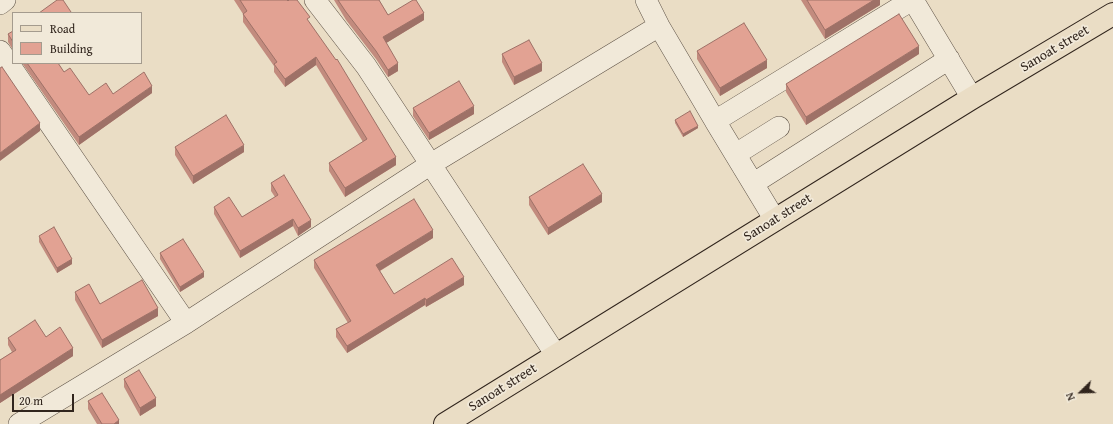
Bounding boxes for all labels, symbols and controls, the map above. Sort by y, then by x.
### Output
legend [12,12,142,64]
text: Road [50,20,75,37]
street label: Sanoat street [1018,22,1092,76]
text: Building [50,40,93,57]
street label: Sanoat street [741,190,815,246]
street label: Sanoat street [466,360,540,416]
north arrow [1061,372,1101,412]
scale bar [14,386,76,412]
text: N [1061,390,1079,403]
text: 20 m [19,392,43,409]

